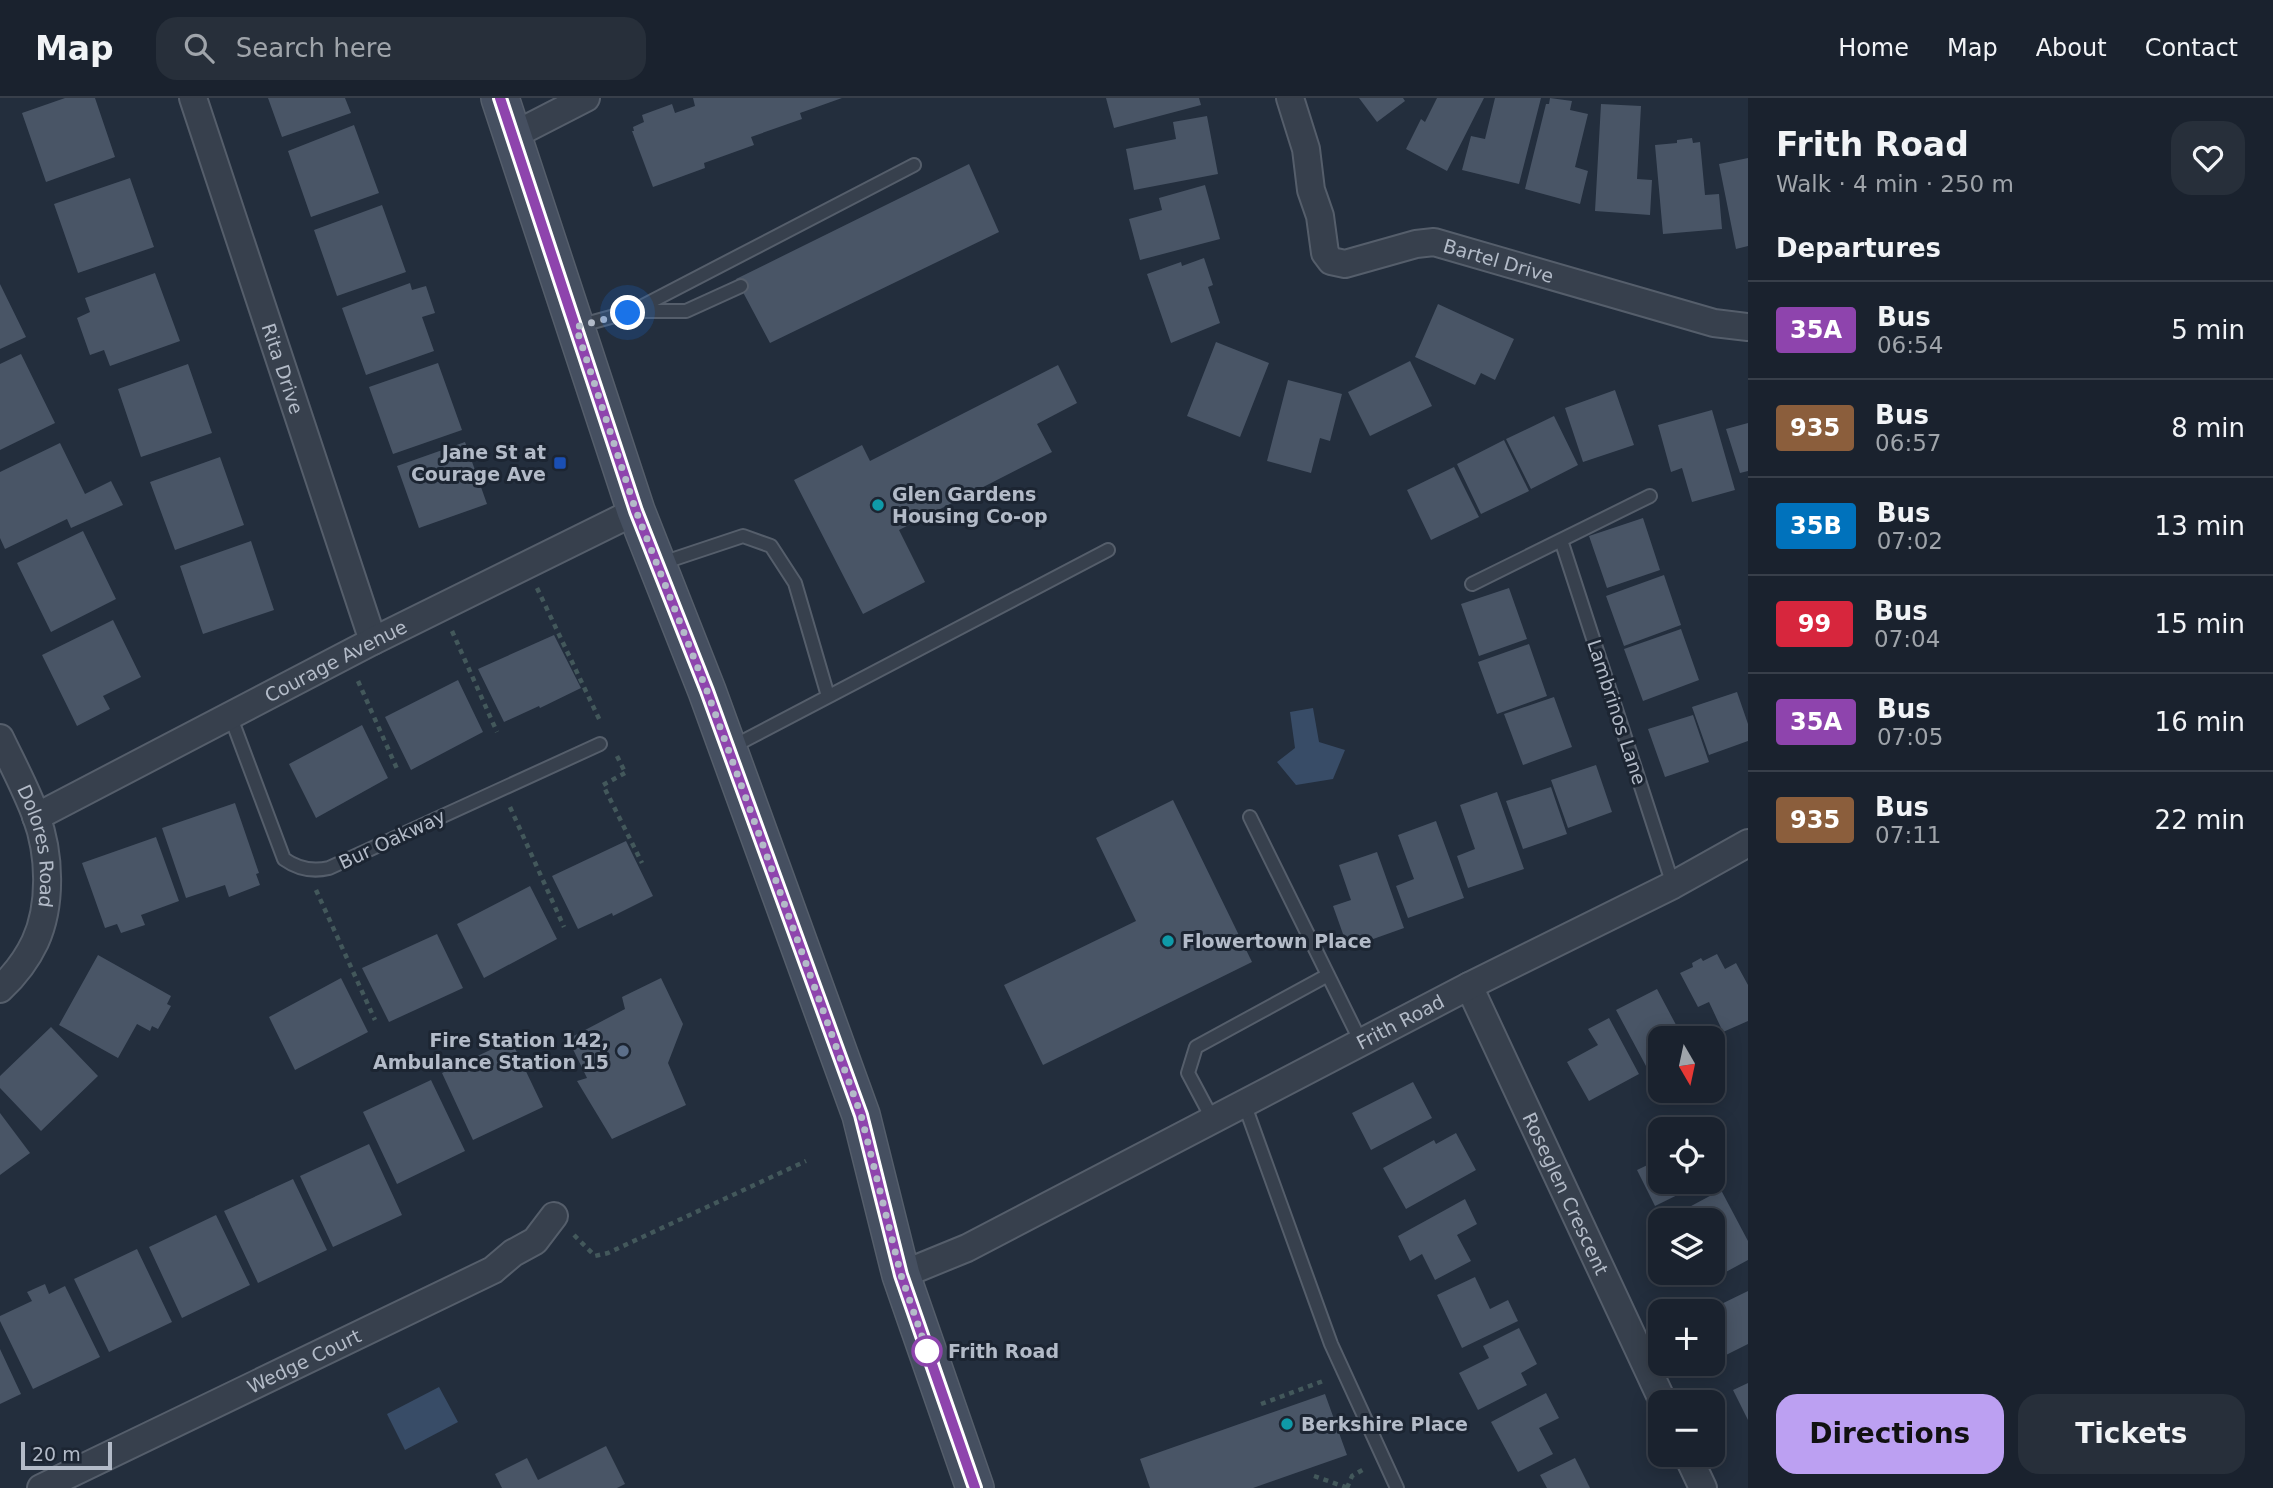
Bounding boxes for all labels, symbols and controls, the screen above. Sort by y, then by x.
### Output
search box [156,17,646,80]
text: Map [35,29,114,68]
icon: search [180,29,218,67]
text: Search here [236,33,392,63]
text: Home [1838,34,1909,62]
text: Map [1947,34,1998,62]
text: About [2036,34,2107,62]
text: Contact [2145,34,2238,62]
button: heart [2171,121,2245,195]
text: Frith Road [1776,125,1969,164]
text: Walk · 4 min · 250 m [1776,171,2014,197]
text: Departures [1776,233,1941,263]
street label: Bartel Drive [1441,234,1556,287]
your location [610,295,645,330]
text: Bus [1877,302,1931,332]
text: 5 min [2171,315,2245,345]
text: 35A [1790,316,1842,344]
street label: Rita Drive [257,320,308,417]
text: 06:54 [1877,332,1943,358]
text: Bus [1875,400,1929,430]
text: 8 min [2171,413,2245,443]
text: 935 [1790,414,1840,442]
text: 06:57 [1875,430,1941,456]
place label: Jane St at Courage Ave [411,441,546,485]
marker: Jane St at Courage Ave [552,455,568,471]
place label: Glen Gardens Housing Co-op [892,483,1048,527]
marker: Glen Gardens Housing Co-op [870,497,886,513]
text: Bus [1877,498,1931,528]
text: 13 min [2155,511,2245,541]
text: 35B [1790,512,1842,540]
text: 07:02 [1877,528,1943,554]
text: Bus [1874,596,1928,626]
text: 15 min [2155,609,2245,639]
text: 99 [1798,610,1831,638]
street label: Courage Avenue [261,615,410,707]
text: 07:04 [1874,626,1940,652]
street label: Lambrinos Lane [1583,637,1651,787]
text: Bus [1877,694,1931,724]
text: 16 min [2155,707,2245,737]
text: 35A [1790,708,1842,736]
text: 07:05 [1877,724,1943,750]
street label: Dolores Road [13,781,58,909]
text: Bus [1875,792,1929,822]
street label: Bur Oakway [335,805,449,873]
text: 22 min [2155,805,2245,835]
text: 935 [1790,806,1840,834]
text: 07:11 [1875,822,1941,848]
place label: Flowertown Place [1182,930,1372,952]
marker: Flowertown Place [1160,933,1176,949]
street label: Frith Road [1353,990,1448,1054]
north arrow [1648,1026,1726,1102]
map controls [1648,1026,1725,1467]
place label: Fire Station 142, Ambulance Station 15 [373,1029,609,1073]
marker: Fire Station 142, Ambulance Station 15 [615,1043,631,1059]
street label: Roseglen Crescent [1518,1109,1613,1278]
button: locate [1648,1117,1725,1194]
button: layers [1648,1208,1725,1285]
button: + [1648,1299,1725,1376]
street label: Wedge Court [244,1324,364,1398]
marker: Frith Road [912,1336,942,1366]
place label: Frith Road [948,1340,1059,1362]
button: − [1648,1390,1725,1467]
button: Directions [1776,1394,2004,1474]
button: Tickets [2018,1394,2245,1474]
place label: Berkshire Place [1301,1413,1468,1435]
marker: Berkshire Place [1279,1416,1295,1432]
scale bar [21,1439,112,1471]
text: 20 m [32,1443,81,1465]

